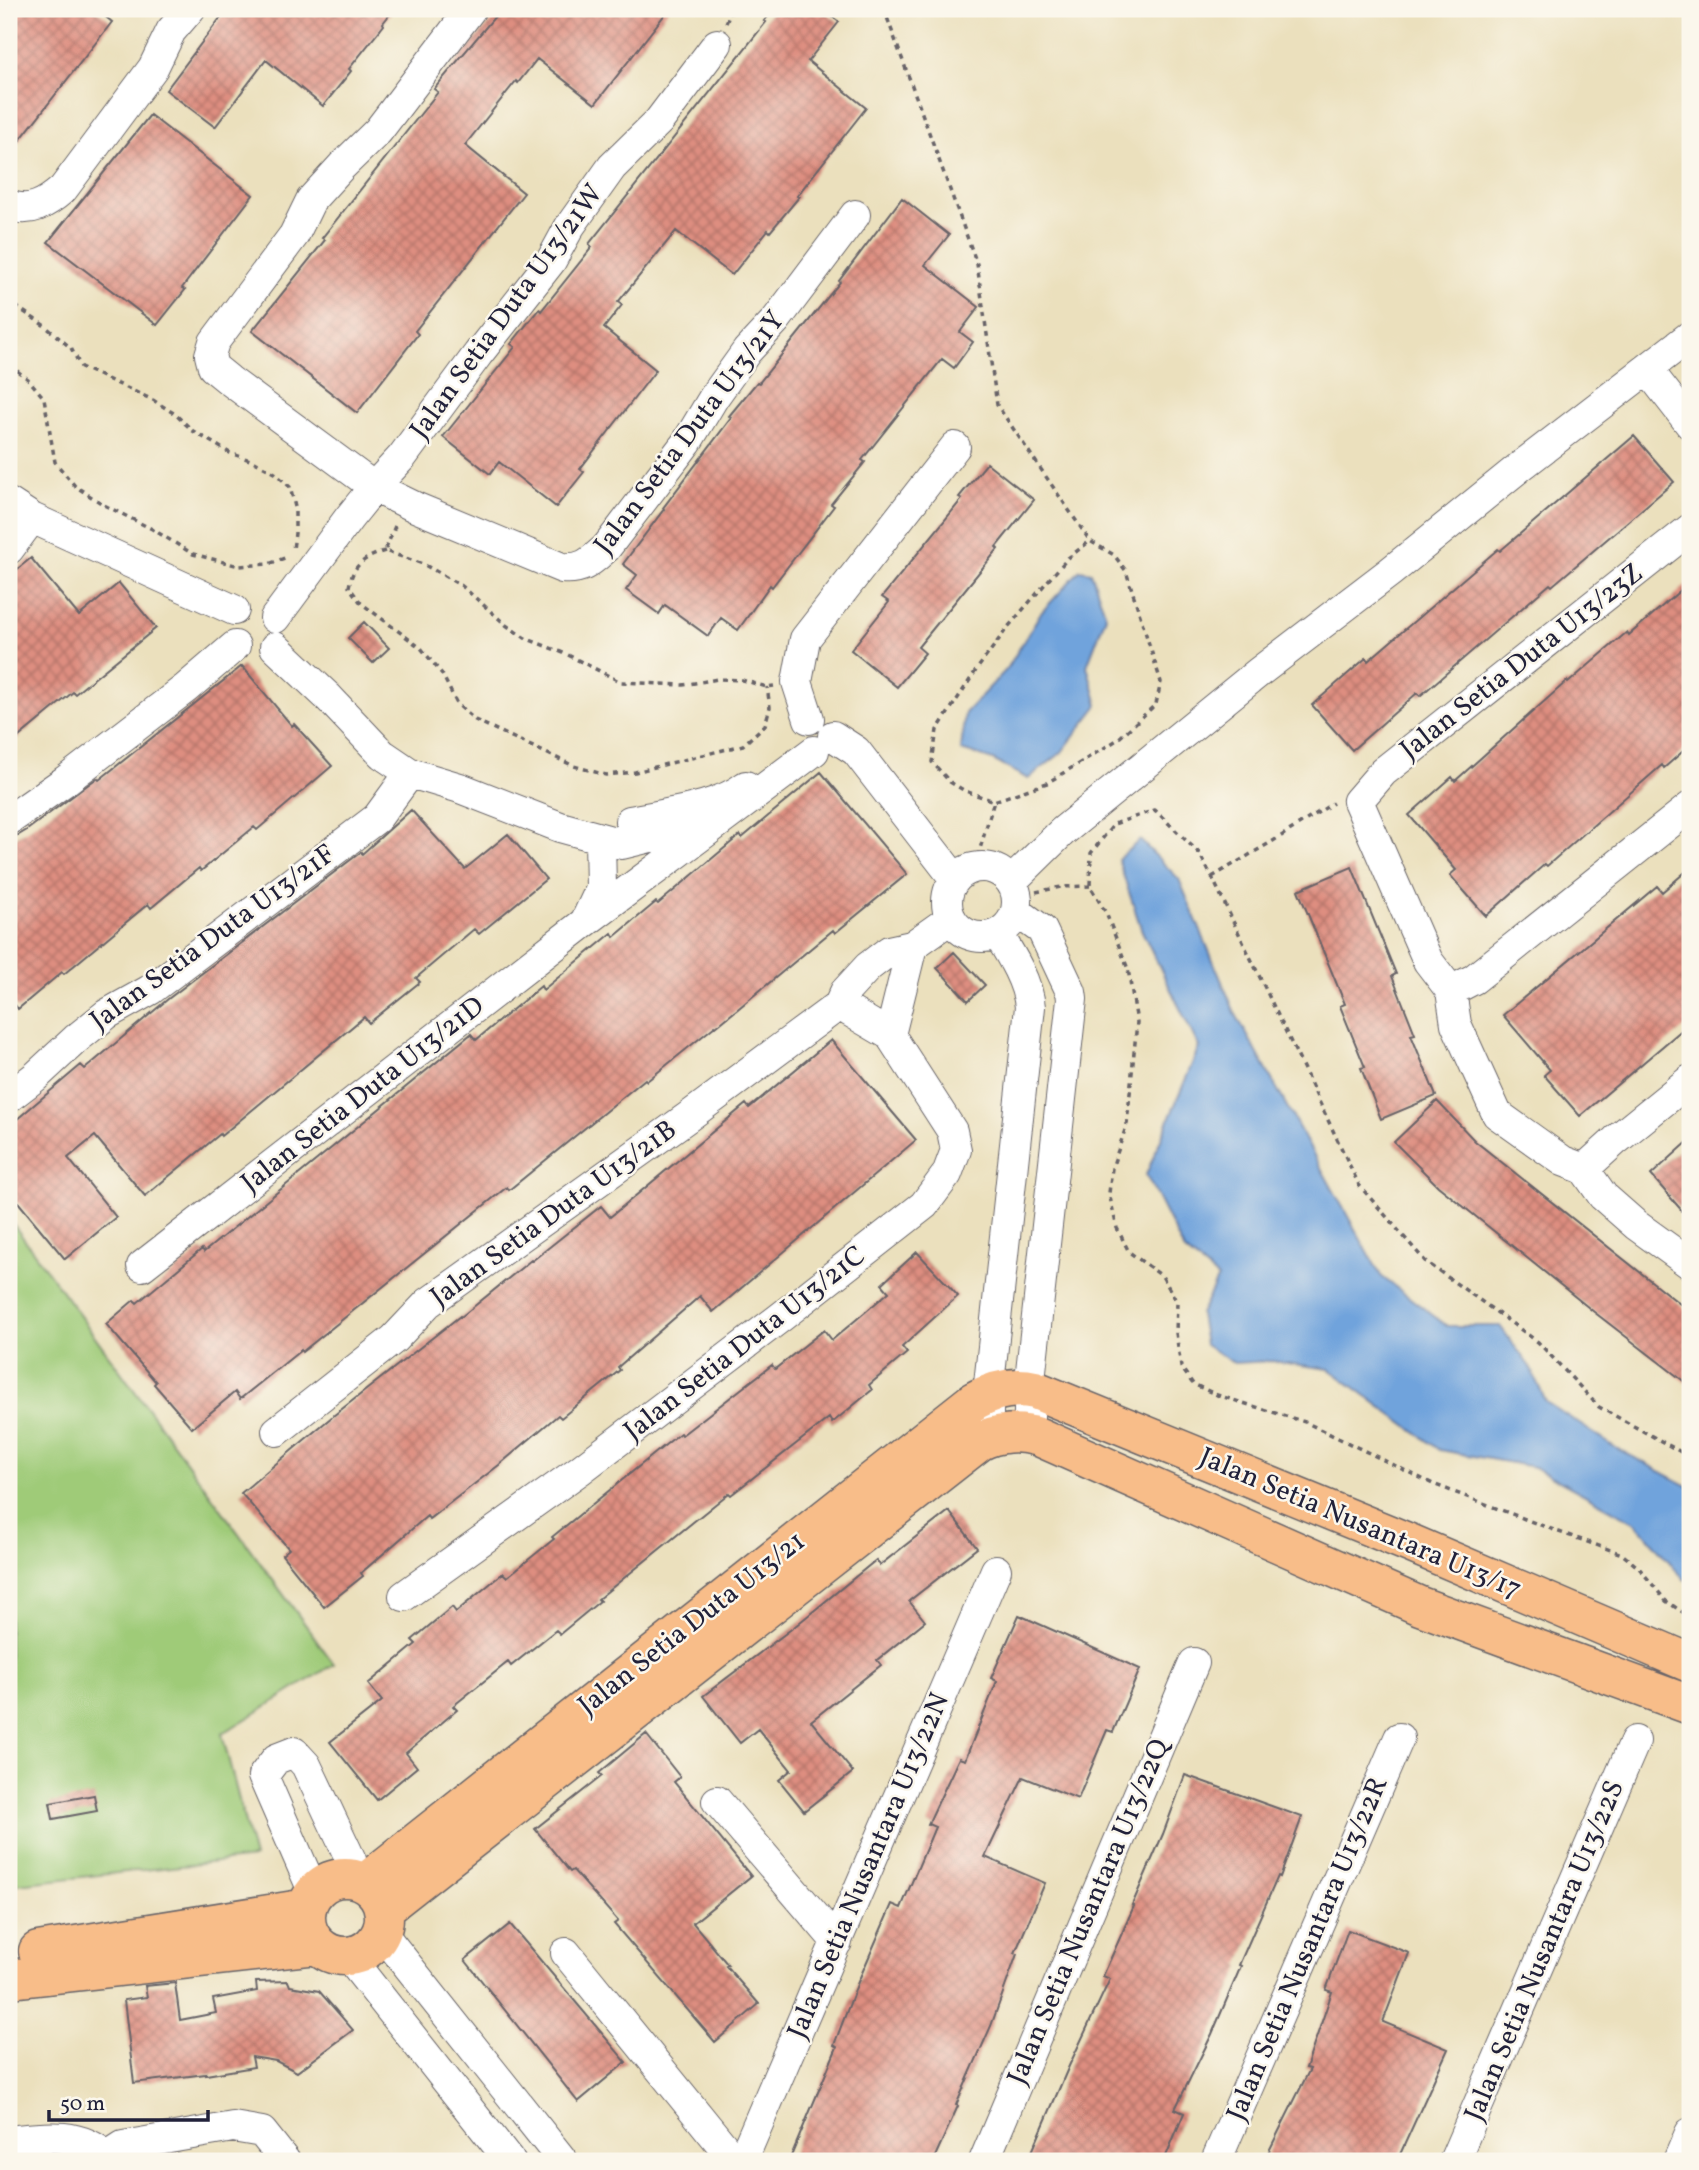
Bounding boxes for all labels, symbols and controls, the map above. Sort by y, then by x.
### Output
street label: Jalan Setia Duta U13/21W [401,176,613,448]
street label: Jalan Setia Duta U13/21Y [585,303,795,563]
street label: Jalan Setia Duta U13/23Z [1392,555,1652,769]
street label: Jalan Setia Duta U13/21F [82,836,344,1040]
street label: Jalan Setia Duta U13/21D [233,988,493,1202]
street label: Jalan Setia Duta U13/21B [423,1111,685,1317]
street label: Jalan Setia Duta U13/21C [616,1237,874,1451]
street label: Jalan Setia Nusantara U13/17 [1193,1438,1527,1610]
street label: Jalan Setia Duta U13/21 [570,1523,814,1725]
street label: Jalan Setia Nusantara U13/22N [778,1687,960,2045]
street label: Jalan Setia Nusantara U13/22Q [998,1732,1180,2091]
street label: Jalan Setia Nusantara U13/22R [1218,1771,1398,2127]
street label: Jalan Setia Nusantara U13/22S [1455,1774,1635,2128]
scale bar [49,2079,208,2123]
text: 50 m [60,2090,105,2119]

